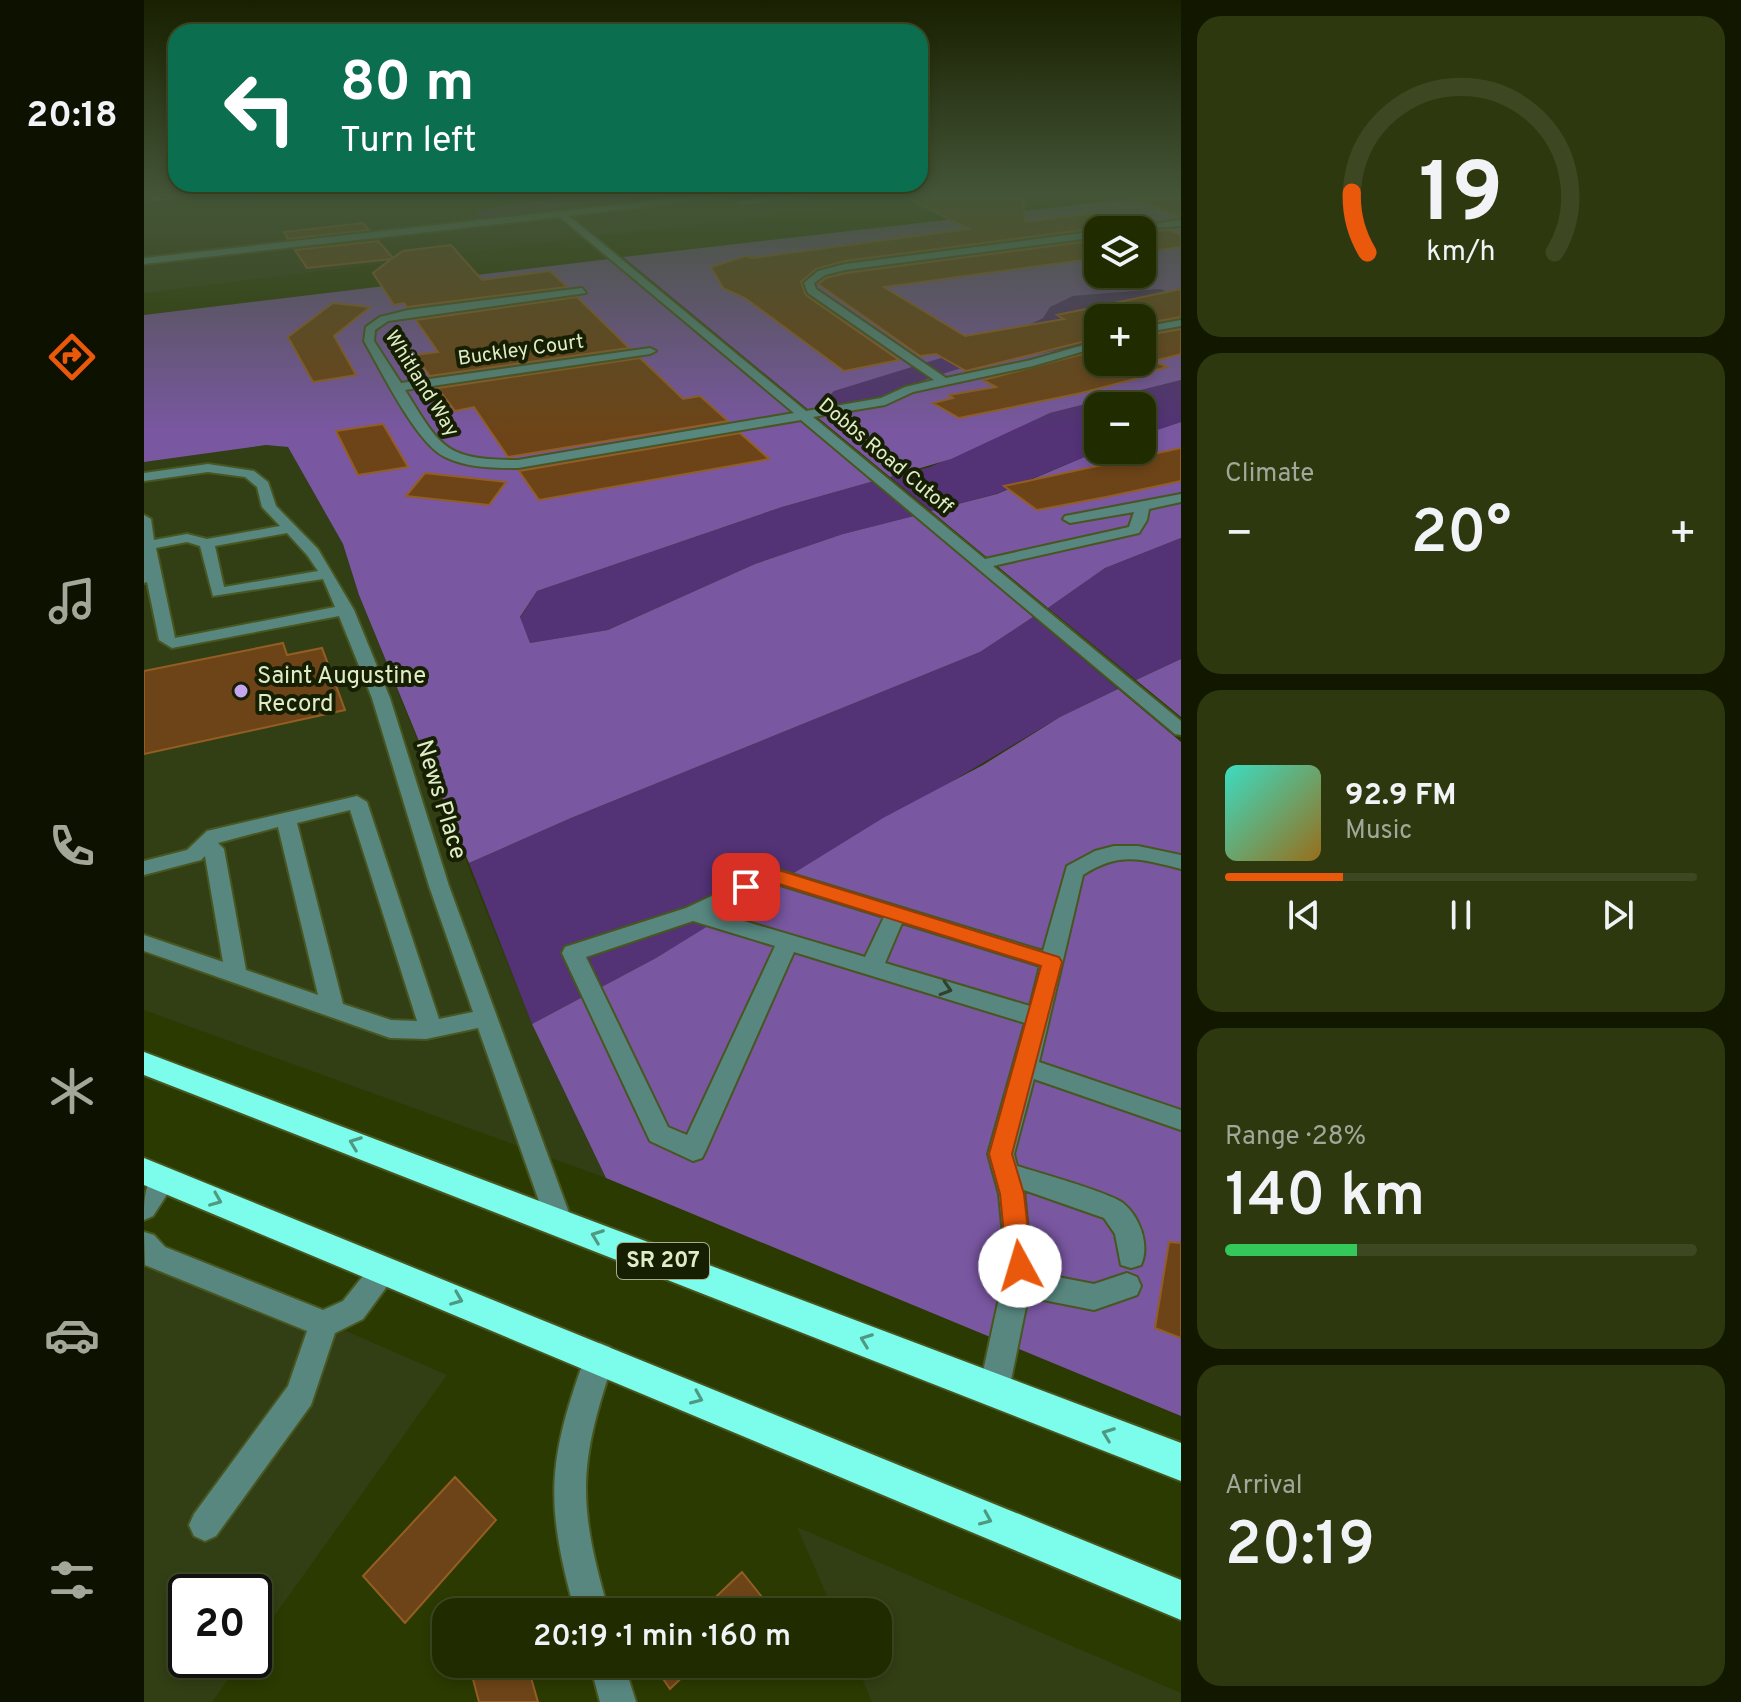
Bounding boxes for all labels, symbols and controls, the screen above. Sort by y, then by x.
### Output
text: 80 m [340,50,474,120]
icon: left [208,56,312,160]
text: 20:18 [26,94,118,140]
text: Turn left [340,119,477,165]
text: 19 [1419,145,1503,250]
map controls [1084,216,1156,464]
button: layers [1084,216,1156,288]
text: km/h [1426,235,1496,271]
button: + [1084,304,1156,376]
street label: Whitland Way [378,326,464,442]
icon: directions [44,329,100,385]
street label: Buckley Court [456,329,586,373]
button: − [1084,392,1156,464]
street label: Dobbs Road Cutoff [812,393,958,521]
text: Climate [1225,458,1314,491]
text: 20° [1411,498,1511,574]
text: − [1225,508,1253,564]
text: + [1669,508,1697,564]
icon: music [44,573,100,629]
place label: Saint Augustine Record [257,662,426,720]
marker: Saint Augustine Record [232,682,250,700]
street label: News Place [408,737,472,863]
text: 92.9 FM [1345,778,1457,815]
text: Music [1345,815,1412,848]
icon: phone [44,818,100,874]
pin [712,853,780,921]
icon: arrive [724,865,768,909]
icon: previous [1282,893,1326,937]
icon: pause [1439,893,1483,937]
icon: next [1596,893,1640,937]
one-way arrow [939,980,953,996]
icon: climate [44,1063,100,1119]
text: Range · 28% [1225,1121,1366,1154]
one-way arrow [348,1136,362,1153]
text: 140 km [1225,1161,1425,1237]
one-way arrow [208,1191,222,1207]
position arrow [978,1224,1062,1308]
one-way arrow [591,1229,605,1246]
road number: SR 207 [617,1243,709,1279]
one-way arrow [449,1289,463,1306]
icon: car [44,1307,100,1363]
one-way arrow [860,1333,874,1350]
one-way arrow [689,1388,703,1405]
one-way arrow [1102,1427,1116,1444]
text: Arrival [1225,1470,1303,1503]
one-way arrow [978,1509,993,1525]
text: 20:19 [1225,1510,1375,1586]
icon: filters [44,1552,100,1608]
speed limit sign: 20 [168,1574,272,1678]
text: 20:19 · 1 min · 160 m [533,1619,791,1656]

